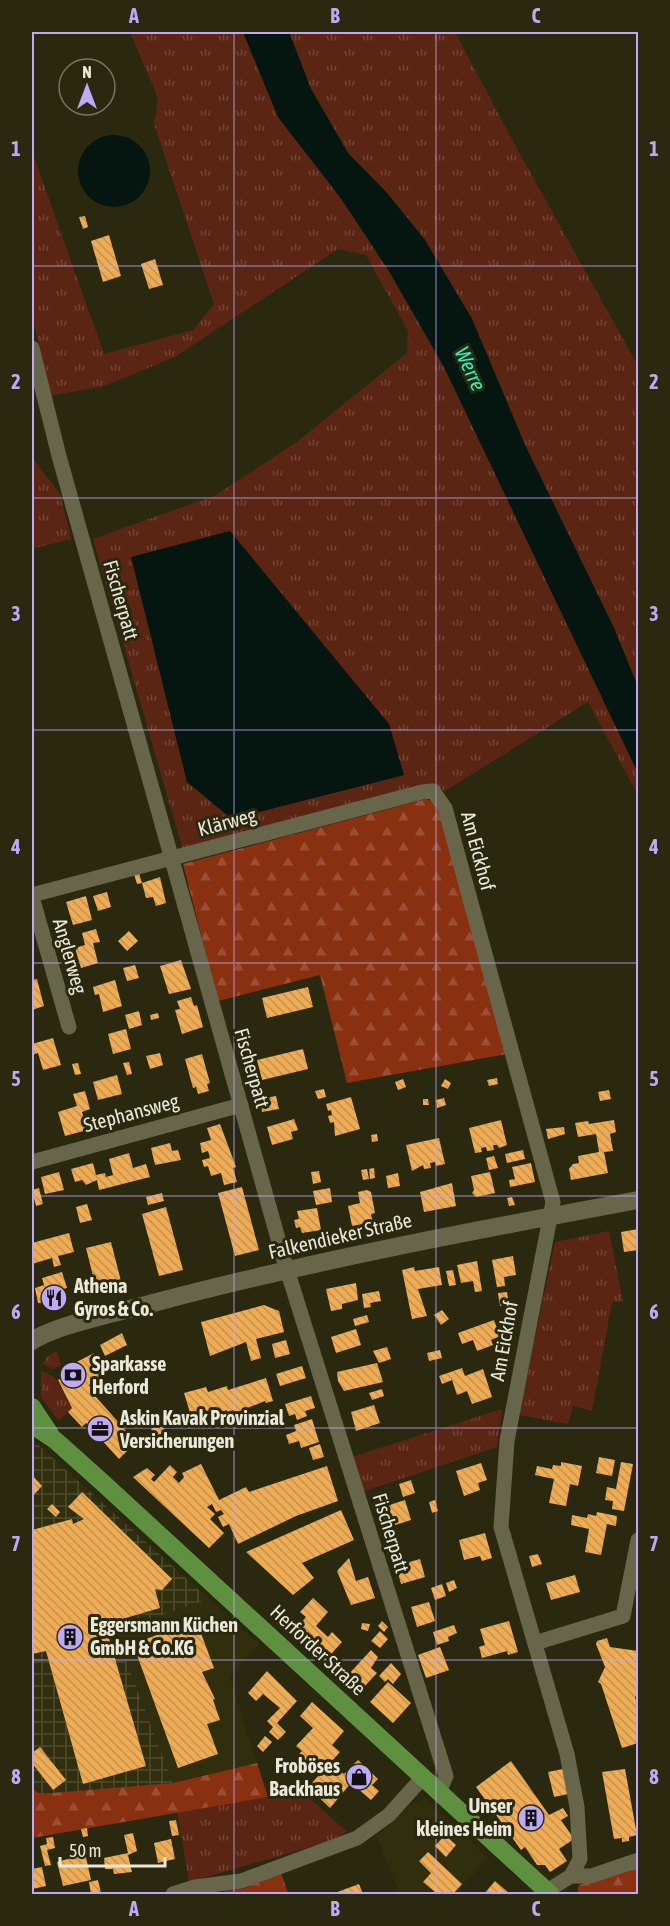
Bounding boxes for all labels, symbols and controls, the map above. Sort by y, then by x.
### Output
text: A [128,4,139,27]
text: B [330,4,340,27]
text: C [532,4,541,27]
north arrow [57,57,117,117]
text: N [82,63,92,81]
text: 1 [11,137,21,160]
text: 1 [649,137,659,160]
water label: Werre [450,343,491,394]
text: 2 [11,370,21,393]
text: 2 [649,370,659,393]
street label: Fischerpatt [99,557,144,643]
text: 3 [11,602,21,625]
text: 3 [649,602,659,625]
street label: Klärweg [195,803,259,840]
street label: Am Eickhof [457,809,500,893]
text: 4 [10,835,21,858]
text: 4 [648,835,659,858]
street label: Anglerweg [49,915,92,997]
street label: Fischerpatt [230,1025,275,1111]
text: 5 [11,1067,21,1090]
text: 5 [649,1067,659,1090]
street label: Stephansweg [81,1089,181,1136]
street label: Falkendieker Straße [266,1208,414,1263]
place label: Athena Gyros & Co. [73,1274,153,1320]
restaurant icon: Athena Gyros & Co. [39,1283,69,1313]
street label: Am Eickhof [485,1299,522,1383]
text: 6 [11,1300,21,1323]
text: 6 [649,1300,659,1323]
place label: Sparkasse Herford [92,1352,166,1398]
bank icon: Sparkasse Herford [58,1360,88,1390]
place label: Askin Kavak Provinzial Versicherungen [119,1406,285,1452]
office icon: Askin Kavak Provinzial Versicherungen [85,1414,115,1444]
street label: Fischerpatt [368,1490,415,1576]
text: 7 [11,1532,21,1555]
text: 7 [649,1532,659,1555]
street label: Herforder Straße [266,1600,371,1700]
place label: Eggersmann Küchen GmbH & Co.KG [90,1613,238,1659]
building icon: Eggersmann Küchen GmbH & Co.KG [55,1622,85,1652]
place label: Froböses Backhaus [269,1754,340,1800]
shop icon: Froböses Backhaus [344,1762,374,1792]
text: 8 [11,1765,21,1788]
text: 8 [649,1765,659,1788]
place label: Unser kleines Heim [416,1794,513,1840]
building icon: Unser kleines Heim [516,1803,546,1833]
scale bar [60,1830,165,1868]
text: 50 m [69,1840,101,1861]
text: A [128,1897,139,1920]
text: B [330,1897,340,1920]
text: C [532,1897,541,1920]

